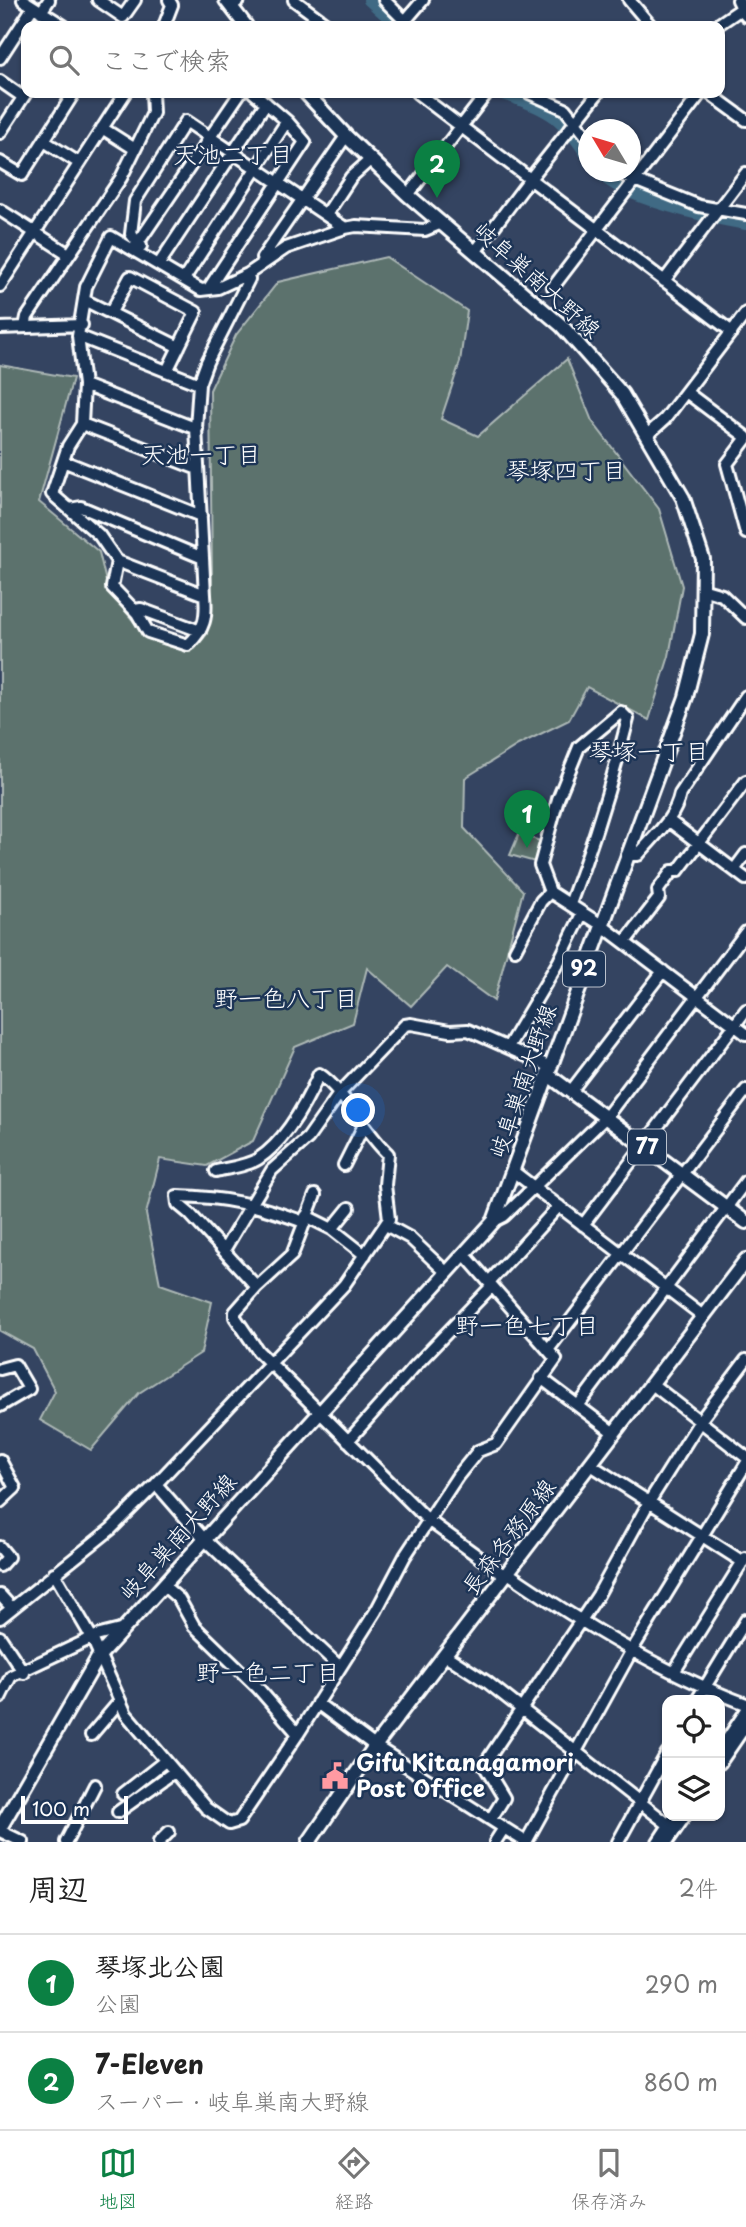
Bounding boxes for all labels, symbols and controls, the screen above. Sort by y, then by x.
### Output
search box [21,21,725,98]
text: ここで検索 [101,40,231,79]
icon: search [45,41,83,79]
north arrow [578,119,641,182]
district label: 天池二丁目 [173,135,293,171]
pin: 2 [414,140,460,198]
street label: 岐阜巣南大野線 [466,212,610,346]
district label: 天池一丁目 [141,435,261,471]
district label: 琴塚四丁目 [506,451,626,487]
district label: 琴塚一丁目 [589,732,709,768]
pin: 1 [504,790,550,848]
road number: 92 [563,951,605,986]
district label: 野一色八丁目 [214,979,358,1015]
street label: 岐阜巣南大野線 [479,999,564,1162]
your location [341,1093,375,1127]
road number: 77 [628,1130,666,1164]
district label: 野一色七丁目 [455,1306,599,1342]
street label: 岐阜巣南大野線 [110,1464,244,1608]
street label: 長森各務原線 [452,1470,563,1602]
district label: 野一色二丁目 [196,1653,340,1689]
map controls [662,1695,725,1821]
button: locate [662,1695,725,1758]
place label: Gifu Kitanagamori Post Office [356,1744,574,1805]
button: layers [662,1758,725,1821]
public building icon: Gifu Kitanagamori Post Office [320,1761,350,1791]
scale bar [21,1793,128,1825]
text: 100 m [32,1794,90,1822]
text: 周辺 [28,1865,88,1910]
text: 2件 [679,1870,718,1905]
text: 琴塚北公園 [95,1946,225,1985]
text: 1 [46,1966,57,2001]
text: 290 m [645,1966,718,2001]
text: 公園 [95,1985,141,2020]
text: 7-Eleven [95,2044,204,2083]
text: 2 [43,2064,59,2099]
text: 860 m [644,2064,718,2099]
text: スーパー · 岐阜巣南大野線 [95,2083,369,2118]
tab: 地図 [99,2144,137,2214]
tab: 経路 [335,2144,373,2214]
tab: 保存済み [571,2144,647,2214]

